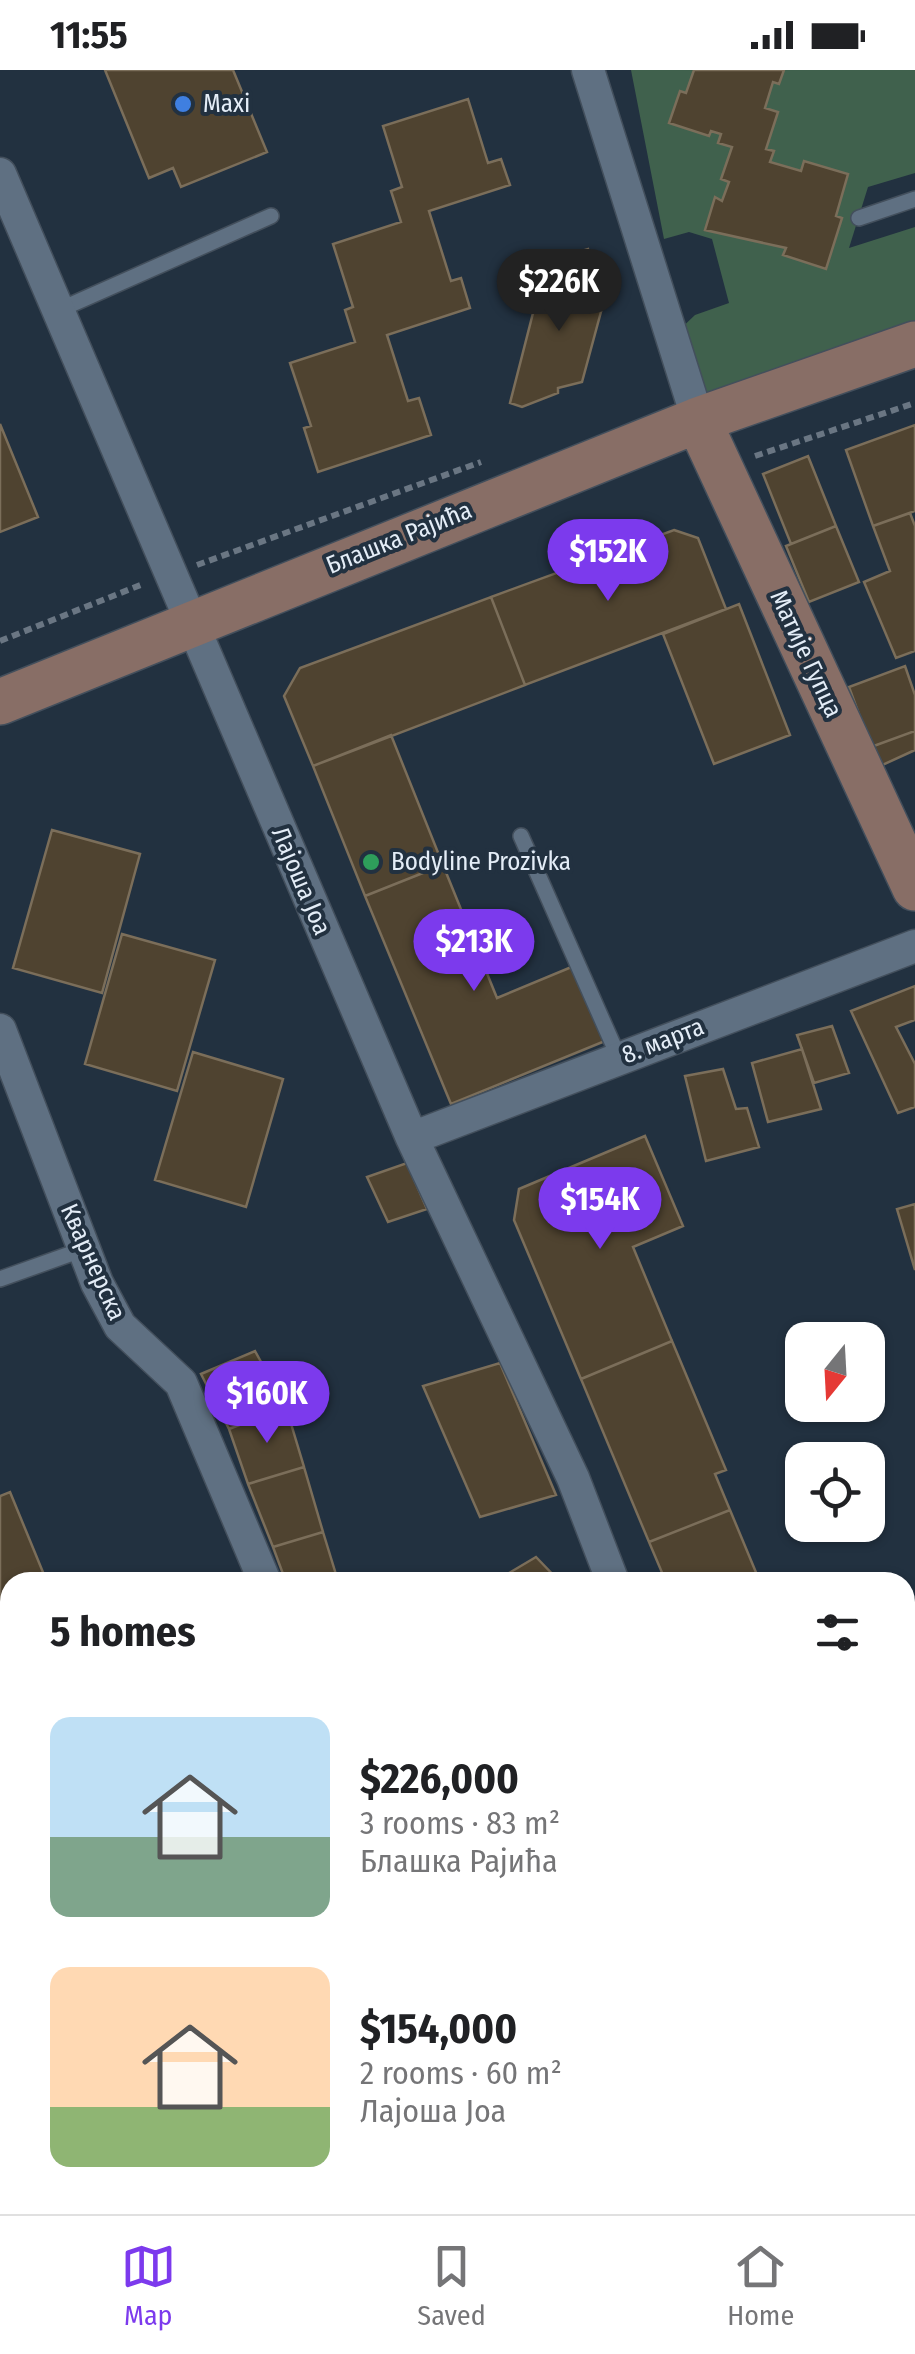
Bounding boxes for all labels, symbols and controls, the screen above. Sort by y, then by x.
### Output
text: 11:55 [50,12,128,58]
place label: Maxi [203,89,250,119]
marker: Maxi [172,93,194,115]
pin: $226K [489,249,629,334]
text: $226K [519,262,599,300]
street label: Блашка Рајића [322,495,476,581]
pin: $152K [538,519,678,604]
text: $152K [569,532,647,570]
street label: Матије Гупца [763,586,849,722]
street label: Лајоша Јоа [265,823,337,939]
place label: Bodyline Prozivka [391,847,571,877]
marker: Bodyline Prozivka [360,851,382,873]
pin: $213K [404,909,544,994]
text: $213K [435,922,513,960]
street label: 8. марта [618,1012,708,1070]
pin: $154K [530,1167,670,1252]
text: $154K [560,1180,640,1218]
street label: Кварнерска [54,1199,132,1325]
north arrow [785,1322,885,1422]
map controls [785,1322,885,1542]
pin: $160K [197,1361,337,1446]
text: $160K [226,1374,308,1412]
button: locate [785,1442,885,1542]
icon: filters [810,1605,865,1660]
text: 5 homes [50,1607,196,1657]
text: $226,000 [360,1754,519,1804]
icon: home [130,1757,250,1877]
text: 3 rooms · 83 m² [360,1804,560,1842]
text: Блашка Рајића [360,1842,558,1880]
text: $154,000 [360,2004,517,2054]
icon: home [130,2007,250,2127]
text: 2 rooms · 60 m² [360,2054,562,2092]
text: Лајоша Јоа [360,2092,506,2130]
tab: Map [121,2239,176,2332]
tab: Saved [417,2239,486,2332]
tab: Home [727,2239,794,2332]

